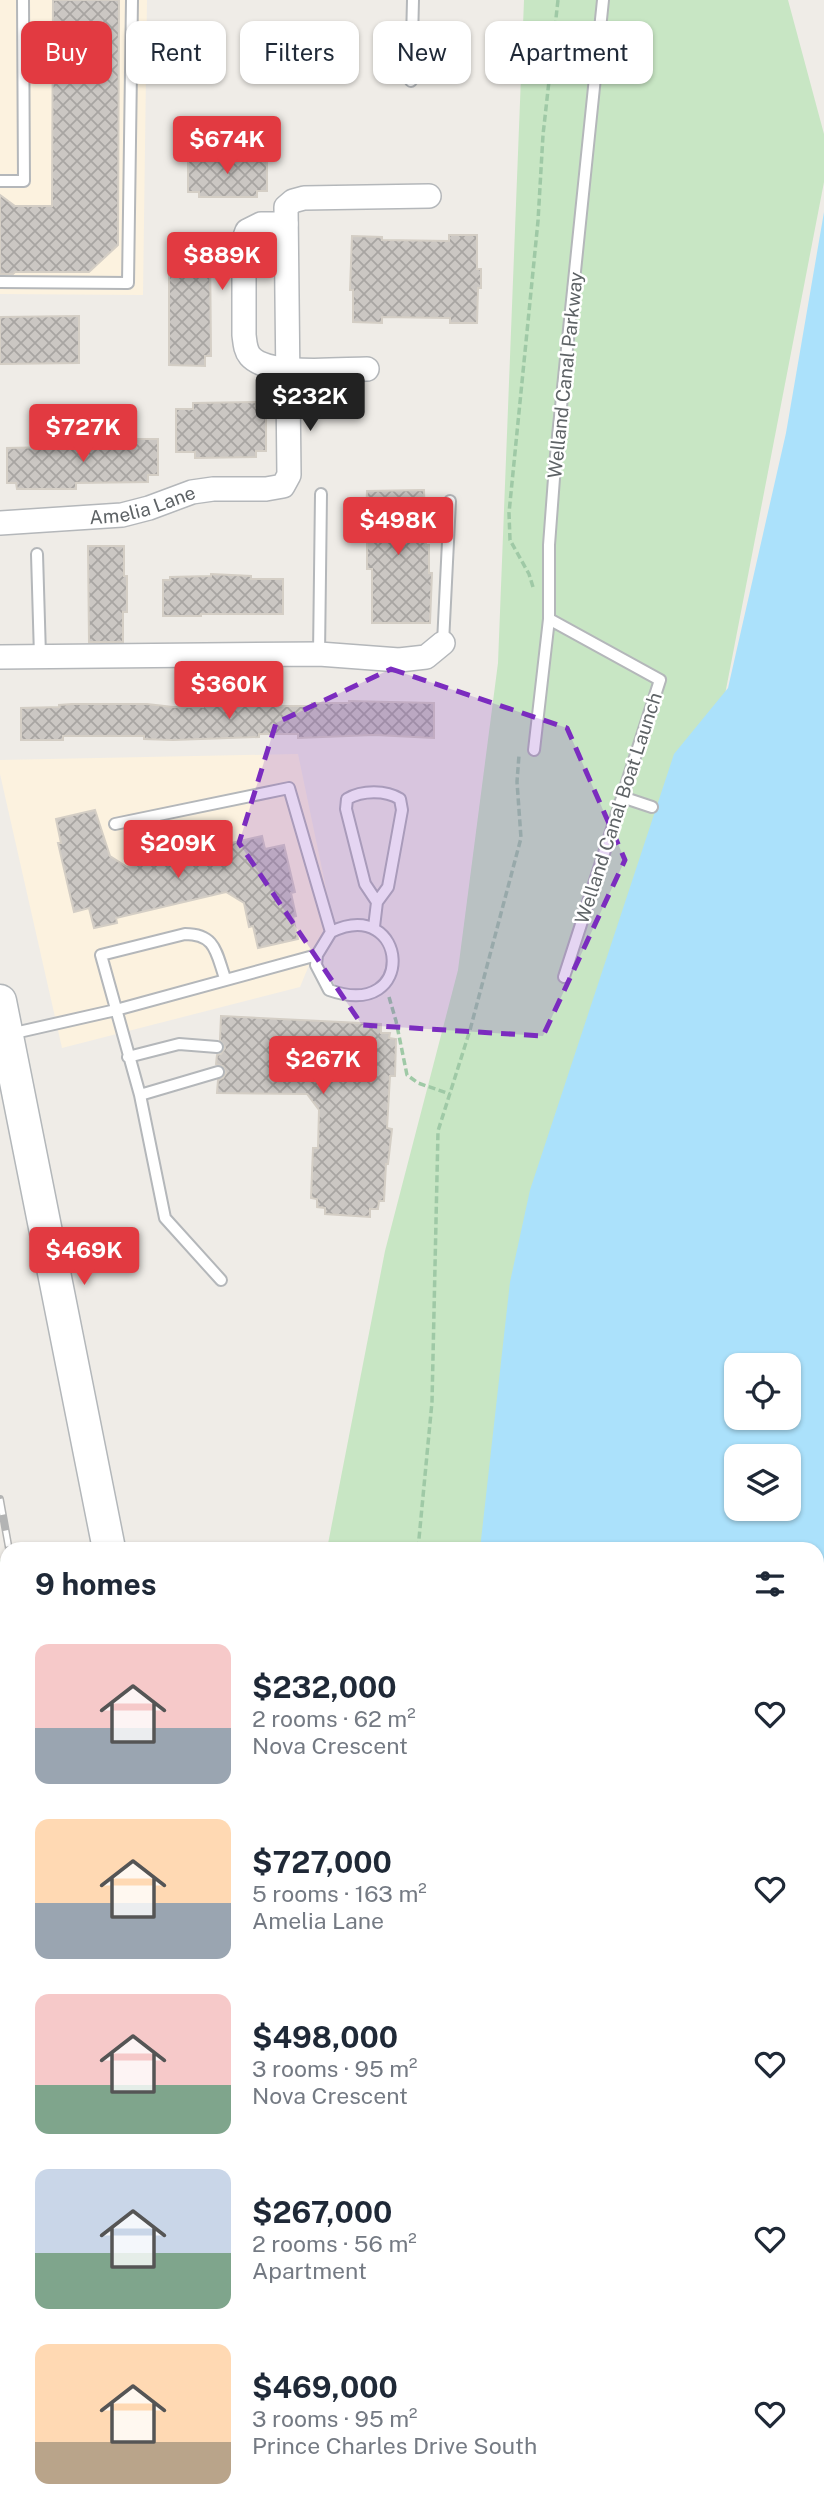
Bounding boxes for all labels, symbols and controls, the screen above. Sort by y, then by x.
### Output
chip: Buy [21,21,112,84]
chip: Rent [126,21,226,84]
chip: Filters [240,21,359,84]
chip: New [373,21,471,84]
chip: Apartment [485,21,653,84]
pin: $674K [178,116,276,176]
text: $674K [189,125,265,152]
pin: $889K [173,232,271,292]
text: $889K [183,241,261,268]
street label: Welland Canal Parkway [543,271,587,479]
pin: $232K [261,374,359,433]
text: $232K [272,382,348,409]
pin: $727K [34,405,132,464]
text: $727K [45,413,121,440]
street label: Amelia Lane [89,481,198,528]
pin: $498K [349,498,447,557]
text: $498K [359,506,437,533]
pin: $360K [180,662,278,721]
text: $360K [190,670,268,697]
street label: Welland Canal Boat Launch [570,690,666,926]
pin: $209K [129,820,227,880]
text: $209K [140,829,216,856]
pin: $267K [274,1036,372,1096]
text: $267K [285,1045,361,1072]
pin: $469K [35,1228,133,1287]
text: $469K [45,1236,123,1263]
map controls [724,1353,801,1521]
button: locate [724,1353,801,1430]
button: layers [724,1444,801,1521]
icon: filters [751,1565,789,1603]
text: 9 homes [35,1566,157,1602]
text: $232,000 [252,1669,397,1705]
icon: home [91,1672,175,1756]
icon: heart [751,1695,789,1733]
text: 2 rooms · 62 m² [252,1705,416,1732]
text: Nova Crescent [252,1732,408,1759]
text: $727,000 [252,1844,392,1880]
icon: home [91,1847,175,1931]
icon: heart [751,1870,789,1908]
text: 5 rooms · 163 m² [252,1880,427,1907]
text: Amelia Lane [252,1907,384,1934]
text: $498,000 [252,2019,398,2055]
icon: home [91,2022,175,2106]
icon: heart [751,2045,789,2083]
text: 3 rooms · 95 m² [252,2055,418,2082]
text: Nova Crescent [252,2082,408,2109]
text: $267,000 [252,2194,392,2230]
icon: home [91,2197,175,2281]
icon: heart [751,2220,789,2258]
text: 2 rooms · 56 m² [252,2230,417,2257]
text: Apartment [252,2257,367,2284]
text: $469,000 [252,2369,398,2405]
icon: home [91,2372,175,2456]
icon: heart [751,2395,789,2433]
text: 3 rooms · 95 m² [252,2405,418,2432]
text: Prince Charles Drive South [252,2432,537,2459]

